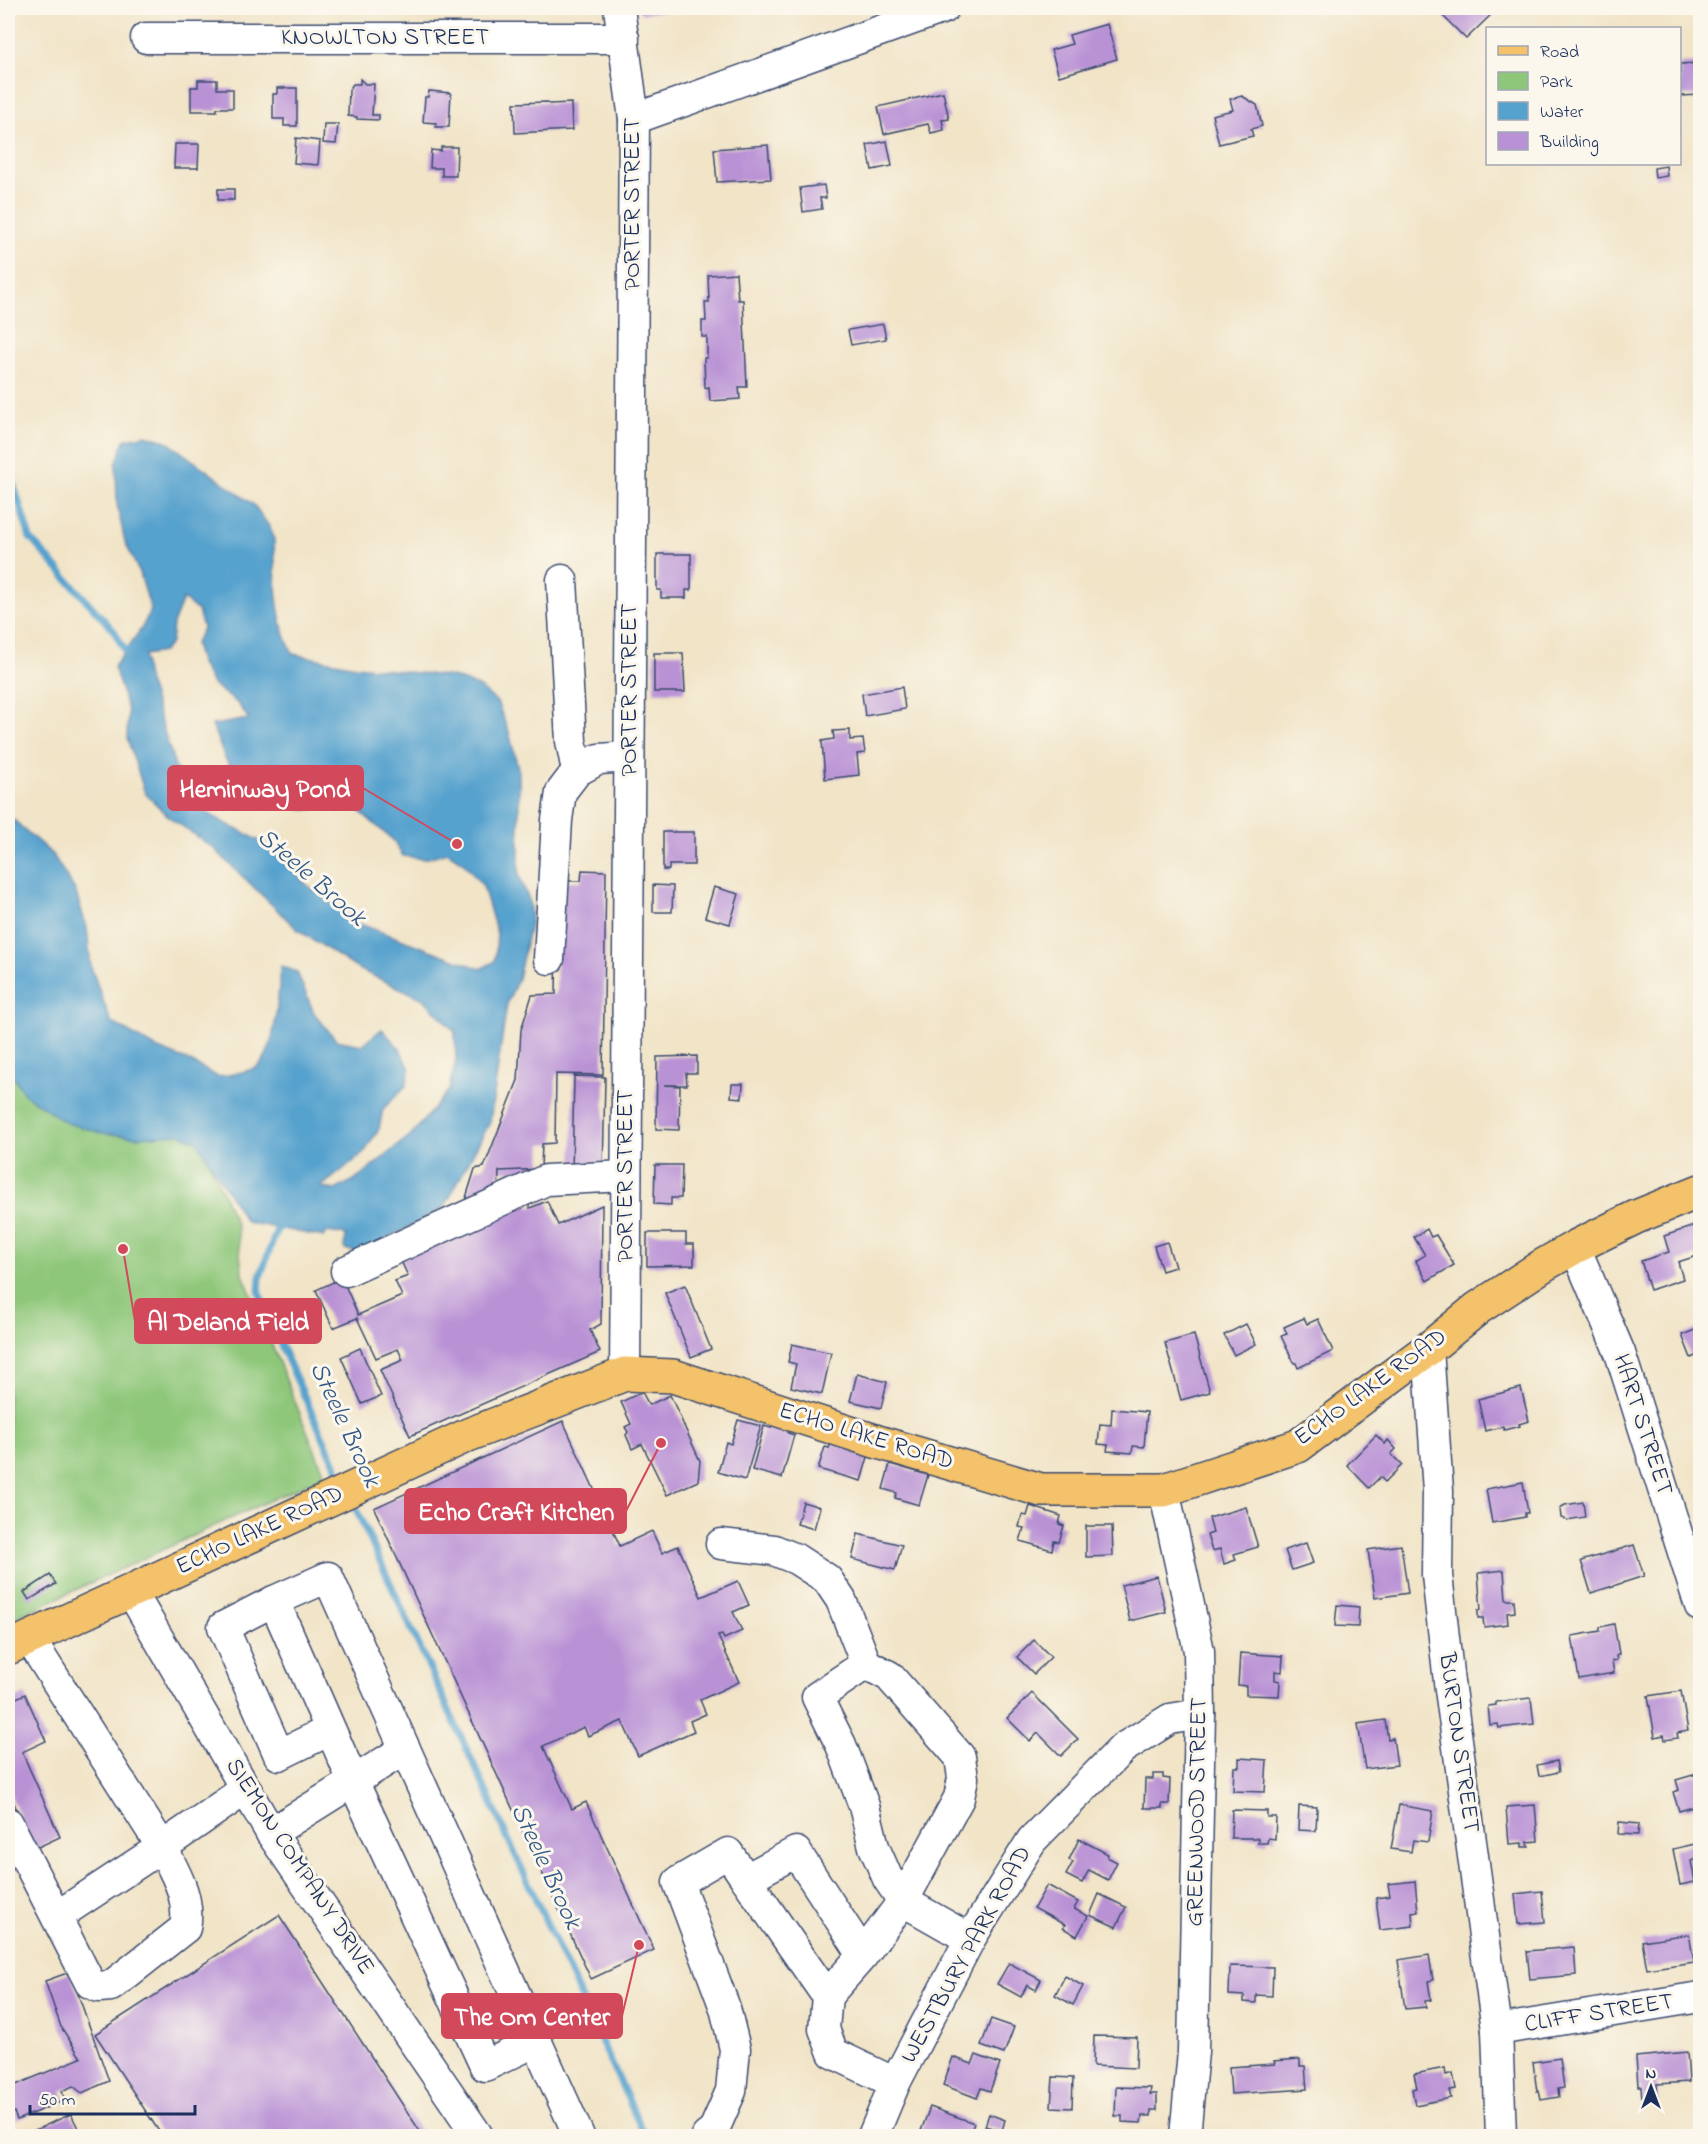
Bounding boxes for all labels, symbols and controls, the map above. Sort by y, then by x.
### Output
street label: KNOWLTON STREET [281,21,489,56]
legend [1486,27,1681,165]
text: Road [1540,40,1579,66]
text: Park [1540,70,1573,96]
text: Water [1540,100,1584,126]
street label: PORTER STREET [616,117,651,290]
text: Building [1539,130,1599,157]
street label: PORTER STREET [613,603,648,776]
callout: Heminway Pond [168,766,363,810]
text: Heminway Pond [180,772,351,810]
water label: Steele Brook [248,820,375,937]
street label: PORTER STREET [609,1089,644,1262]
callout: Al Deland Field [135,1299,321,1343]
text: Al Deland Field [147,1305,309,1343]
street label: ECHO LAKE ROAD [1288,1321,1454,1455]
street label: HART STREET [1603,1350,1681,1501]
water label: Steele Brook [298,1356,390,1495]
street label: ECHO LAKE ROAD [774,1394,958,1480]
street label: ECHO LAKE ROAD [171,1477,349,1585]
callout: Echo Craft Kitchen [405,1489,626,1533]
text: Echo Craft Kitchen [418,1495,615,1533]
street label: BURTON STREET [1428,1650,1488,1836]
street label: GREENWOOD STREET [1179,1697,1218,1927]
street label: SIEMON COMPANY DRIVE [216,1752,382,1982]
water label: Steele Brook [499,1798,591,1937]
street label: WESTBURY PARK ROAD [893,1840,1041,2070]
street label: CLIFF STREET [1522,1985,1676,2043]
callout: The Om Center [442,1994,622,2038]
text: The Om Center [454,2000,611,2038]
north arrow [1621,2057,1681,2117]
text: N [1646,2062,1657,2086]
scale bar [30,2078,195,2116]
text: 50 m [39,2088,76,2114]

